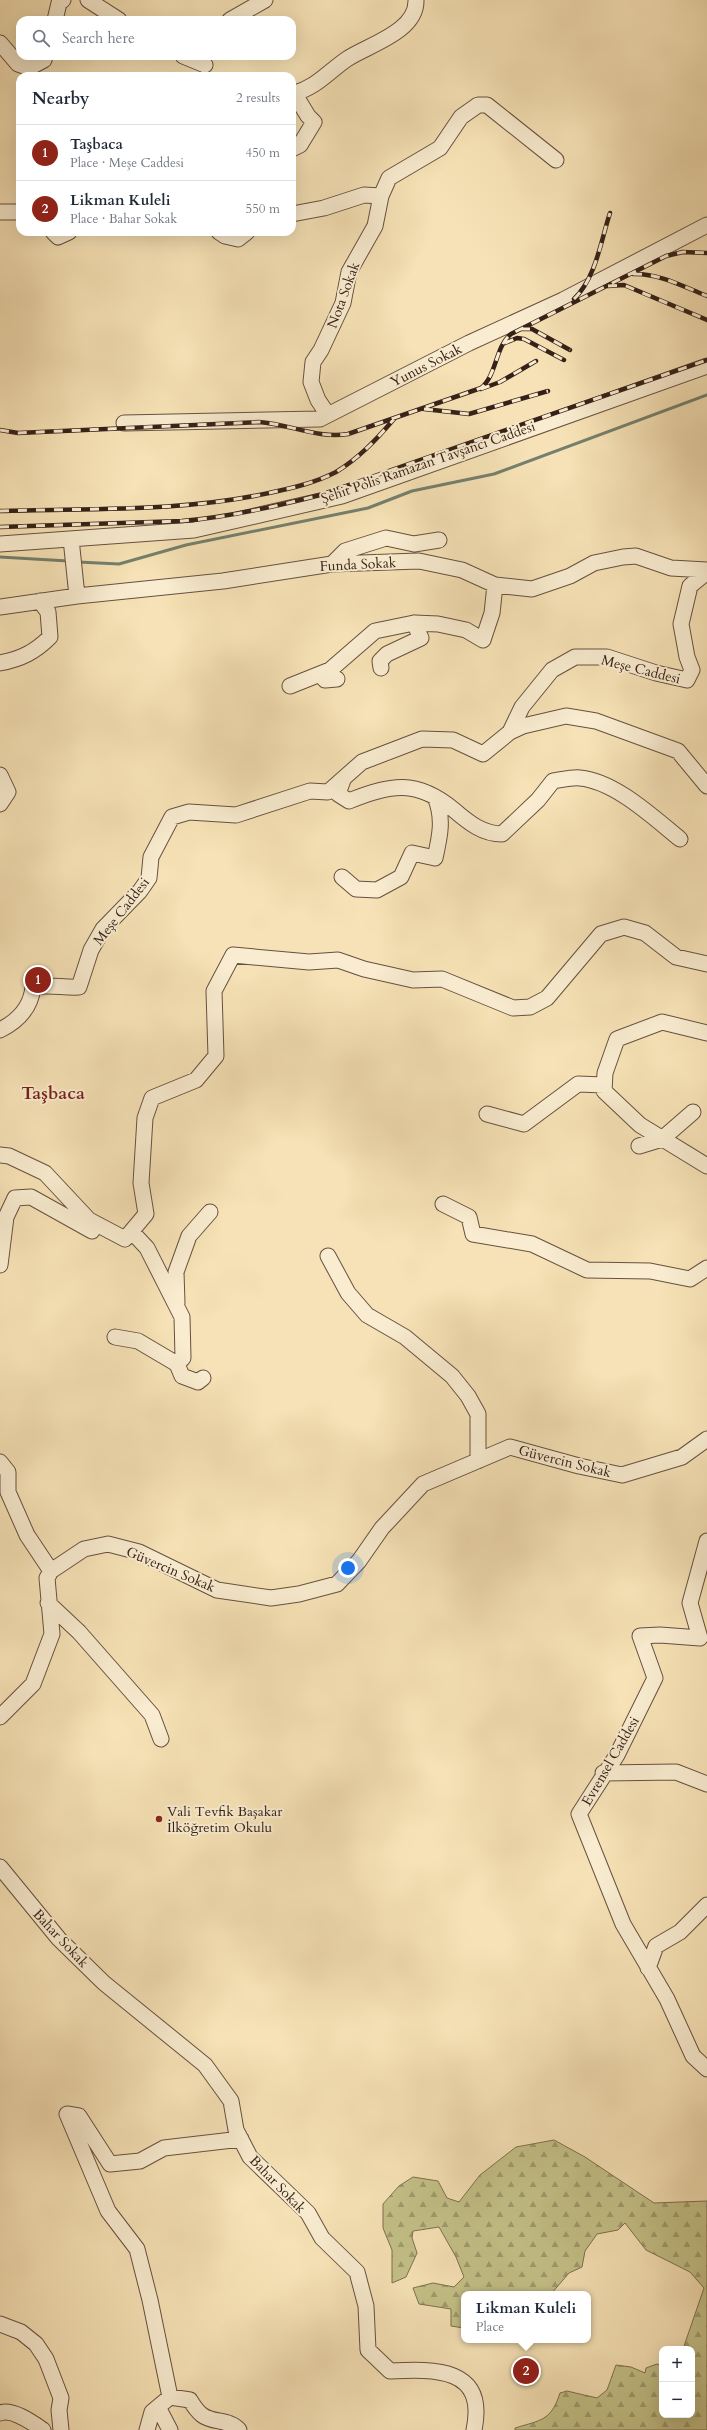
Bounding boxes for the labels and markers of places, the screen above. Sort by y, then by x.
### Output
pin: 1 [25,965,51,995]
place label: Vali Tevfik Başakar İlköğretim Okulu [167,1802,283,1837]
marker: Vali Tevfik Başakar İlköğretim Okulu [154,1814,164,1824]
pin: 2 [513,2356,539,2386]

